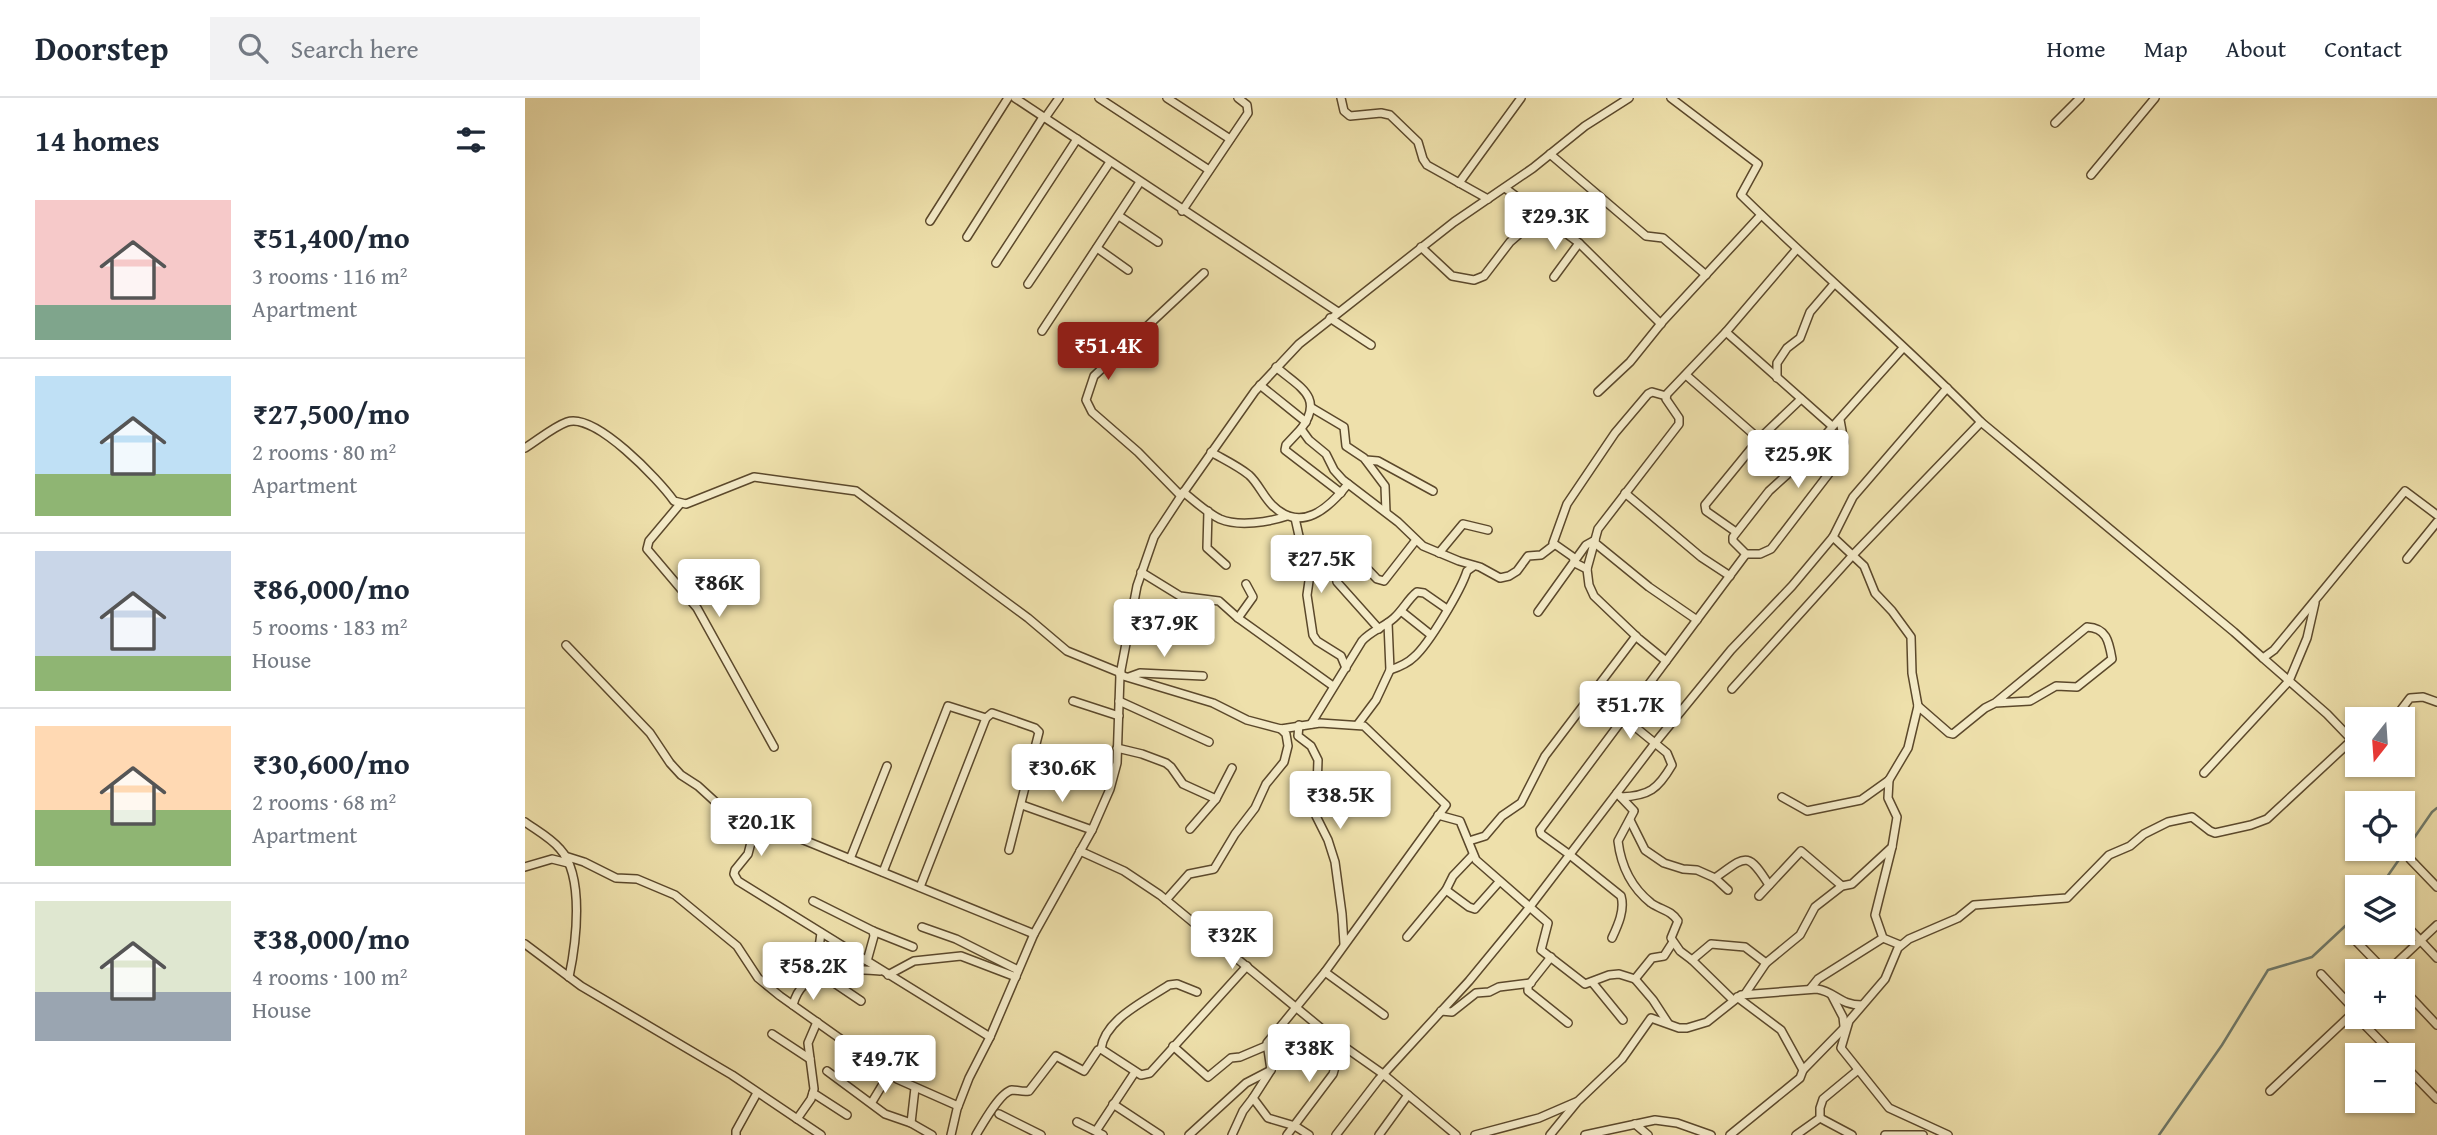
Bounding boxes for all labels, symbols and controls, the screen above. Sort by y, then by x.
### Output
search box [210,17,700,80]
text: Doorstep [35,24,168,72]
icon: search [234,29,272,67]
text: Search here [290,29,419,68]
text: Home [2047,31,2106,66]
text: Map [2144,31,2188,66]
text: About [2226,31,2286,66]
text: Contact [2324,31,2402,66]
text: 14 homes [35,118,160,162]
icon: filters [452,121,490,159]
pin: ₹29.3K [1498,192,1612,252]
text: ₹29.3K [1521,198,1589,231]
text: ₹51,400/mo [252,215,410,259]
icon: home [91,228,175,312]
text: 3 rooms · 116 m² [252,259,407,292]
text: Apartment [252,292,357,325]
pin: ₹51.4K [1051,322,1165,382]
text: ₹51.4K [1074,328,1142,361]
text: ₹27,500/mo [252,391,410,435]
icon: home [91,404,175,488]
pin: ₹25.9K [1741,430,1855,490]
text: 2 rooms · 80 m² [252,435,396,468]
text: ₹25.9K [1764,436,1832,469]
text: Apartment [252,468,357,501]
pin: ₹27.5K [1264,536,1378,595]
text: ₹27.5K [1287,541,1355,574]
pin: ₹86K [678,560,760,619]
text: ₹86K [694,565,744,598]
text: ₹86,000/mo [252,566,410,610]
icon: home [91,579,175,663]
pin: ₹37.9K [1107,600,1221,659]
text: ₹37.9K [1130,605,1198,638]
text: 5 rooms · 183 m² [252,610,407,643]
text: House [252,643,311,676]
pin: ₹51.7K [1573,682,1687,741]
text: ₹51.7K [1596,687,1664,720]
north arrow [2345,707,2415,777]
map controls [2345,707,2415,1113]
text: ₹30,600/mo [252,741,410,785]
pin: ₹30.6K [1005,744,1119,804]
text: ₹30.6K [1028,750,1096,783]
icon: home [91,754,175,838]
pin: ₹38.5K [1283,772,1397,831]
text: ₹38.5K [1306,777,1374,810]
text: 2 rooms · 68 m² [252,785,396,818]
button: locate [2345,791,2415,861]
pin: ₹20.1K [704,798,818,858]
text: ₹20.1K [727,804,795,837]
text: Apartment [252,818,357,851]
button: layers [2345,875,2415,945]
pin: ₹32K [1191,912,1273,971]
text: ₹38,000/mo [252,916,410,960]
text: ₹32K [1207,917,1257,950]
icon: home [91,929,175,1013]
pin: ₹58.2K [756,942,870,1002]
text: ₹58.2K [779,948,847,981]
button: + [2345,959,2415,1029]
text: 4 rooms · 100 m² [252,960,407,993]
text: House [252,993,311,1026]
pin: ₹38K [1268,1024,1350,1084]
text: ₹38K [1284,1030,1334,1063]
pin: ₹49.7K [828,1035,942,1095]
text: ₹49.7K [851,1041,919,1074]
button: − [2345,1043,2415,1113]

